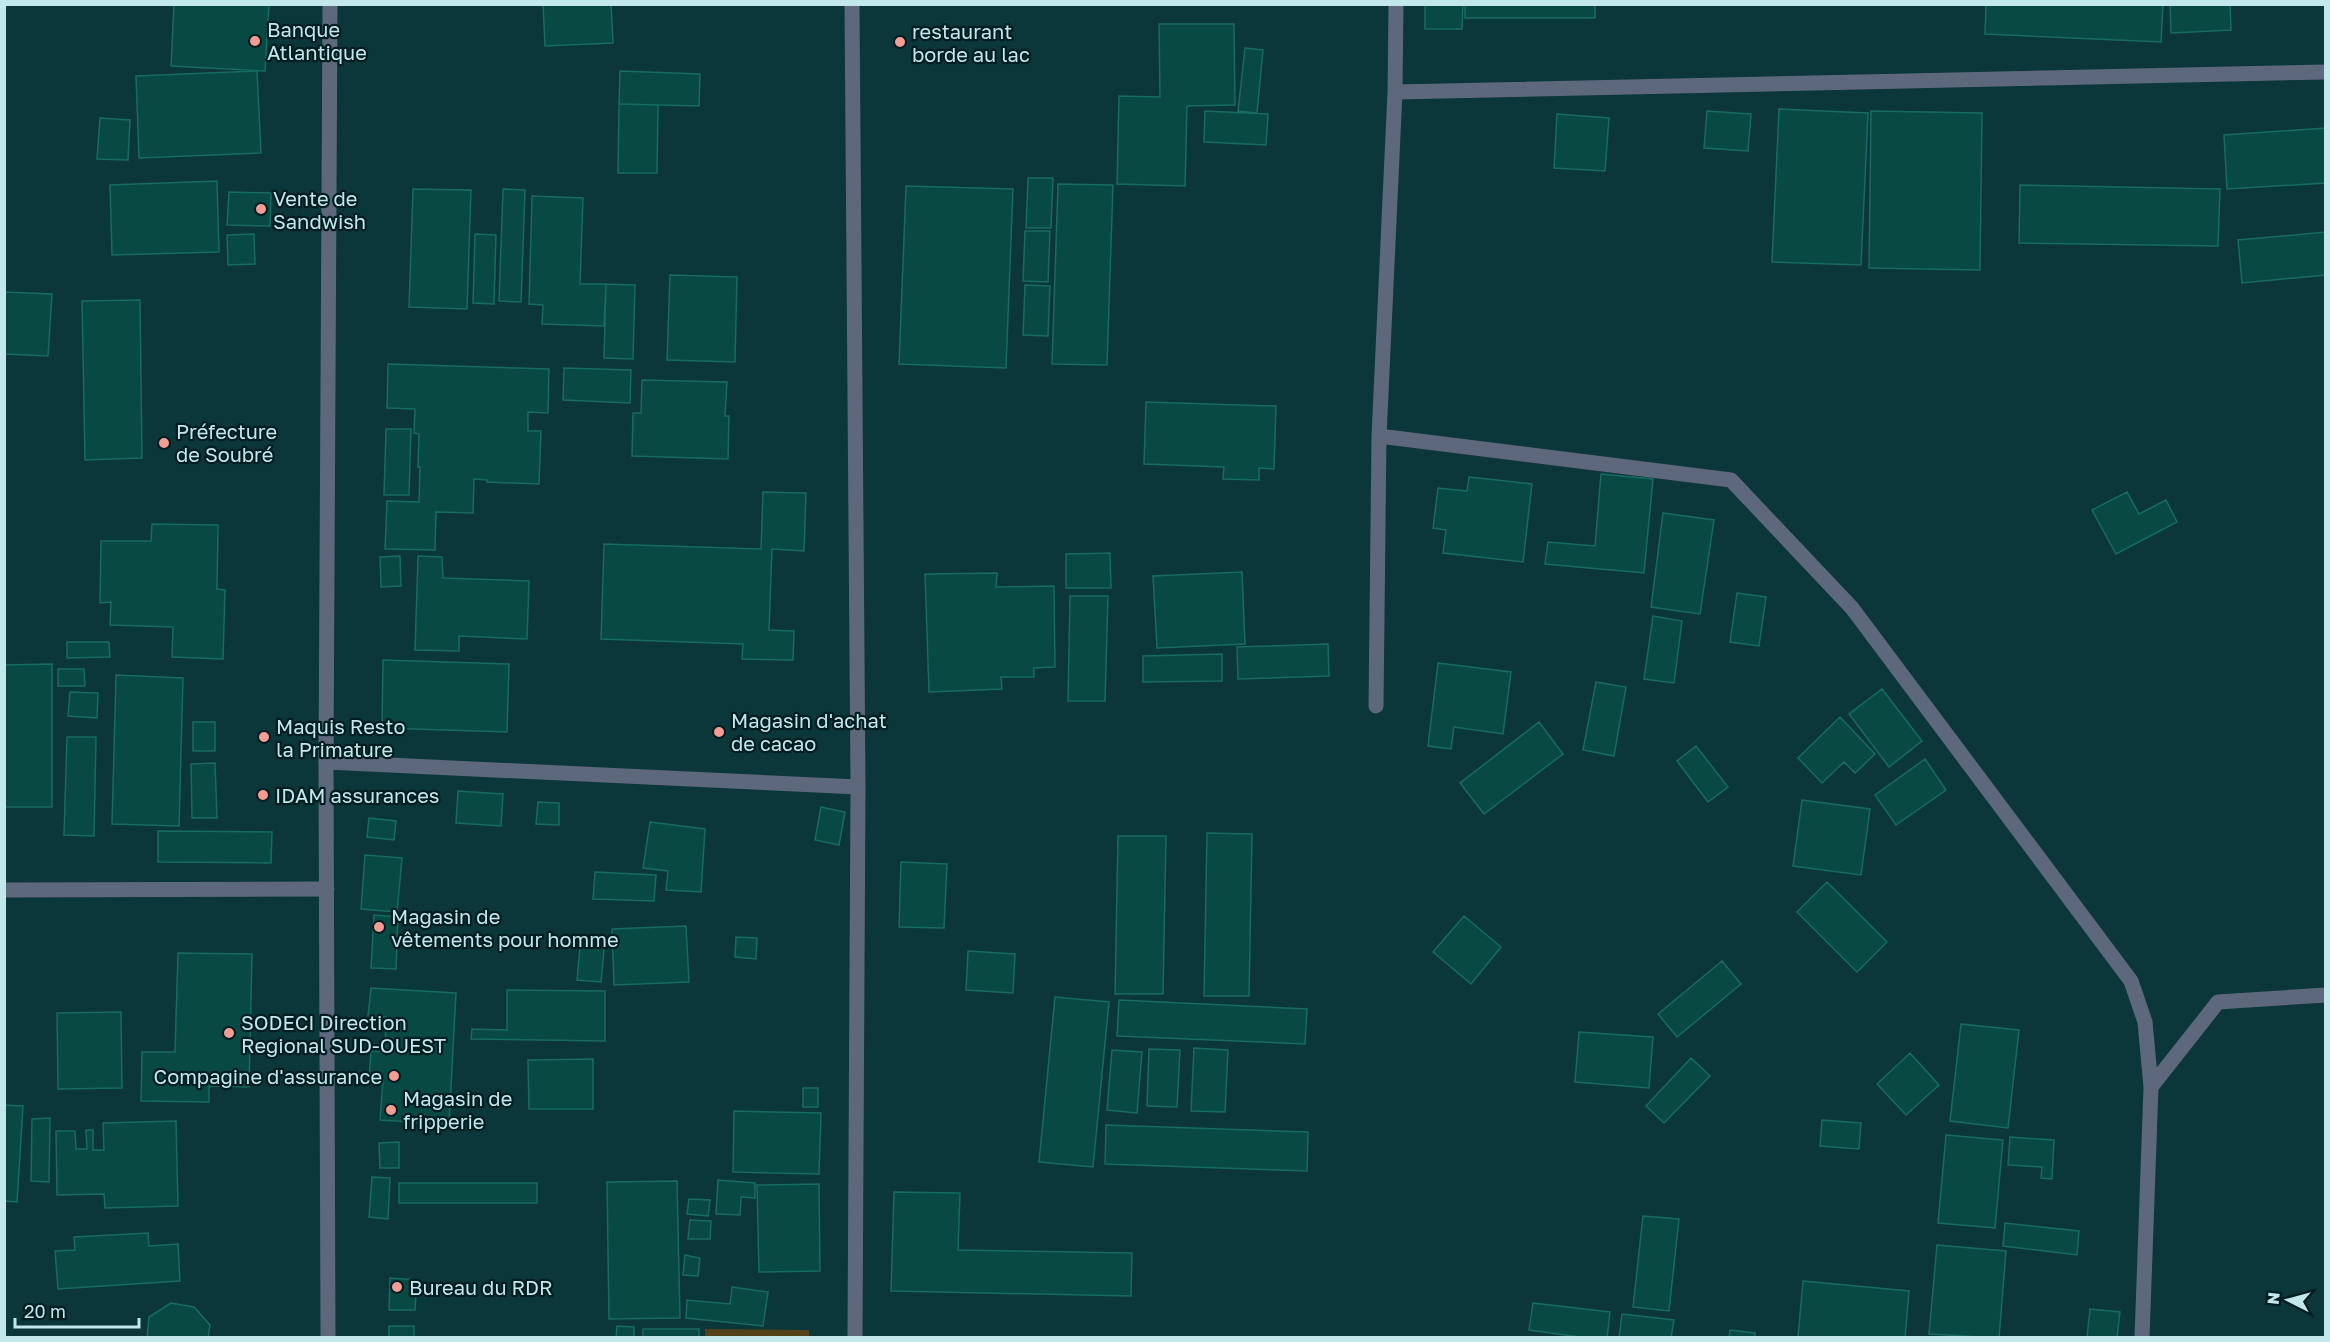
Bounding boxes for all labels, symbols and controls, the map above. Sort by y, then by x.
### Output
place label: Banque Atlantique [267,17,367,64]
place label: restaurant borde au lac [912,19,1030,66]
marker: Banque Atlantique [248,34,262,48]
marker: restaurant borde au lac [893,35,907,49]
place label: Vente de Sandwish [273,186,366,233]
marker: Vente de Sandwish [254,202,268,216]
place label: Préfecture de Soubré [176,419,277,466]
marker: Préfecture de Soubré [157,436,171,450]
place label: Magasin d'achat de cacao [731,708,887,755]
place label: Maquis Resto la Primature [276,714,405,761]
marker: Magasin d'achat de cacao [712,725,726,739]
marker: Maquis Resto la Primature [257,730,271,744]
place label: IDAM assurances [275,783,439,807]
marker: IDAM assurances [256,788,270,802]
place label: Magasin de vêtements pour homme [391,904,619,951]
marker: Magasin de vêtements pour homme [372,920,386,934]
place label: SODECI Direction Regional SUD-OUEST [241,1010,446,1057]
marker: SODECI Direction Regional SUD-OUEST [222,1026,236,1040]
place label: Compagine d'assurance [154,1064,382,1088]
marker: Compagine d'assurance [387,1069,401,1083]
place label: Magasin de fripperie [403,1086,512,1133]
marker: Magasin de fripperie [384,1103,398,1117]
north arrow [2258,1270,2318,1330]
place label: Bureau du RDR [409,1275,553,1299]
marker: Bureau du RDR [390,1280,404,1294]
scale bar [15,1291,140,1329]
text: N [2263,1291,2284,1306]
text: 20 m [24,1300,66,1322]

